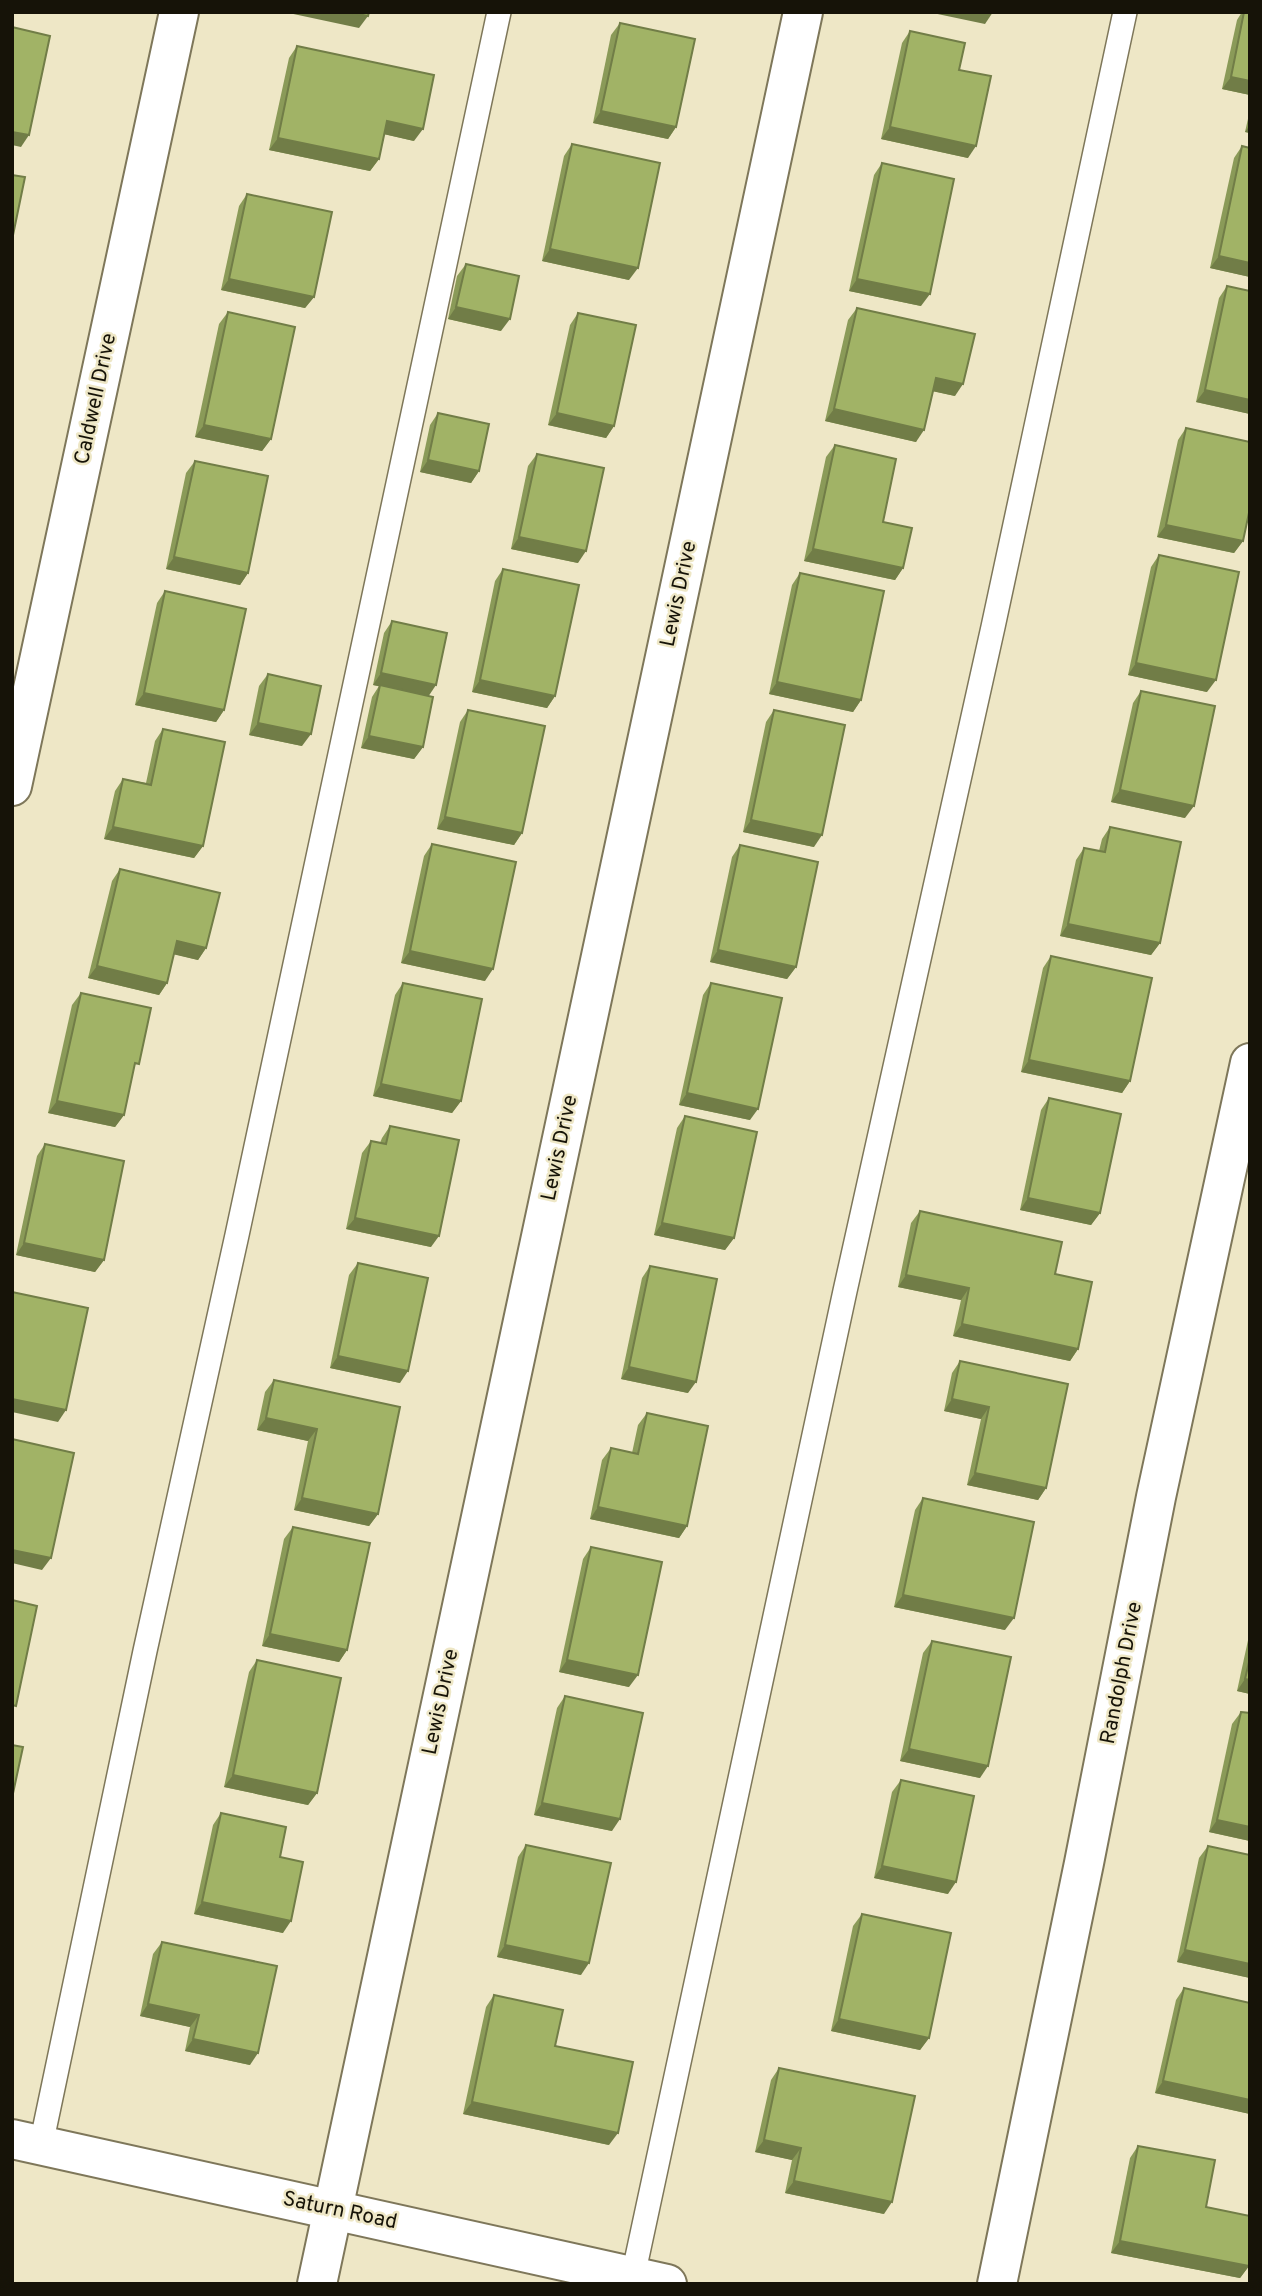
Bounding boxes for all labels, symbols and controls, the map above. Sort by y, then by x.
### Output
street label: Caldwell Drive [69,331,123,467]
street label: Lewis Drive [655,539,703,649]
street label: Lewis Drive [536,1093,584,1203]
street label: Randolph Drive [1095,1599,1149,1747]
street label: Lewis Drive [417,1647,465,1757]
street label: Saturn Road [280,2186,400,2236]

